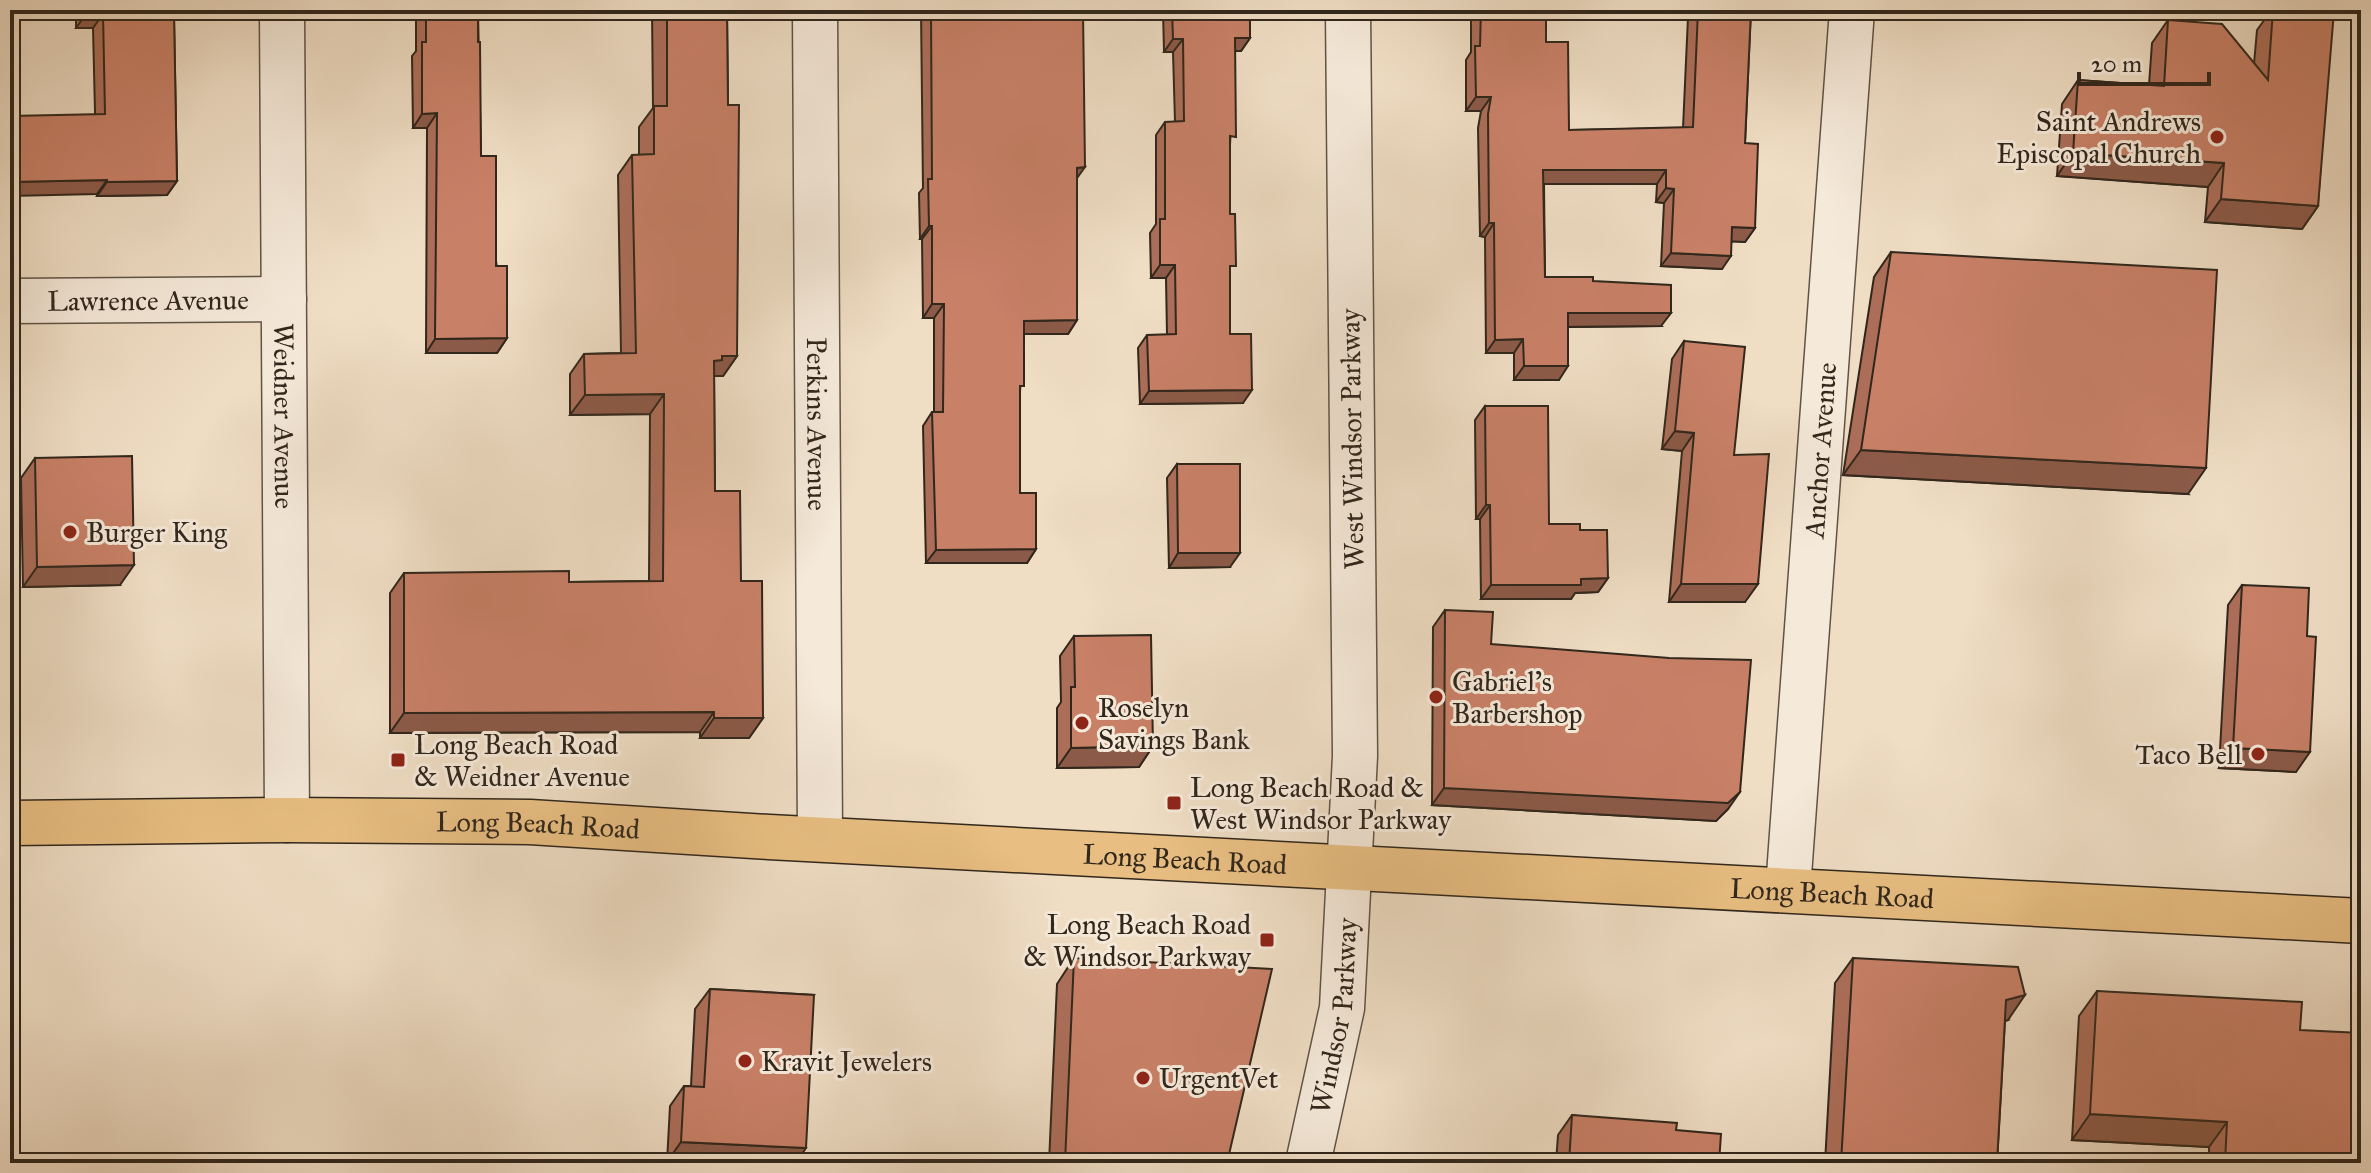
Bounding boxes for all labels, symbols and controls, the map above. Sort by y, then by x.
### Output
scale bar [2079,36,2209,86]
text: 20 m [2091,49,2142,79]
place label: Saint Andrews Episcopal Church [1996,104,2201,171]
marker: Saint Andrews Episcopal Church [2208,128,2226,146]
street label: Lawrence Avenue [47,282,249,318]
street label: West Windsor Parkway [1332,307,1372,570]
street label: Weidner Avenue [266,323,303,509]
street label: Perkins Avenue [799,337,836,511]
street label: Anchor Avenue [1796,361,1844,540]
place label: Burger King [86,515,228,550]
marker: Burger King [61,523,79,541]
place label: Gabriel's Barbershop [1452,664,1583,731]
marker: Gabriel's Barbershop [1427,688,1445,706]
place label: Roselyn Savings Bank [1098,690,1250,757]
marker: Roselyn Savings Bank [1073,714,1091,732]
place label: Long Beach Road & Weidner Avenue [414,727,630,794]
place label: Taco Bell [2135,737,2242,772]
marker: Taco Bell [2249,745,2267,763]
marker: Long Beach Road & Weidner Avenue [389,751,407,769]
place label: Long Beach Road & West Windsor Parkway [1190,770,1452,837]
marker: Long Beach Road & West Windsor Parkway [1165,794,1183,812]
street label: Long Beach Road [436,804,641,846]
street label: Long Beach Road [1082,836,1288,882]
street label: Long Beach Road [1729,870,1935,916]
place label: Long Beach Road & Windsor Parkway [1023,907,1252,974]
street label: Windsor Parkway [1302,916,1364,1117]
marker: Long Beach Road & Windsor Parkway [1258,931,1276,949]
place label: Kravit Jewelers [761,1044,932,1079]
marker: Kravit Jewelers [736,1052,754,1070]
place label: UrgentVet [1159,1061,1279,1096]
marker: UrgentVet [1134,1069,1152,1087]

